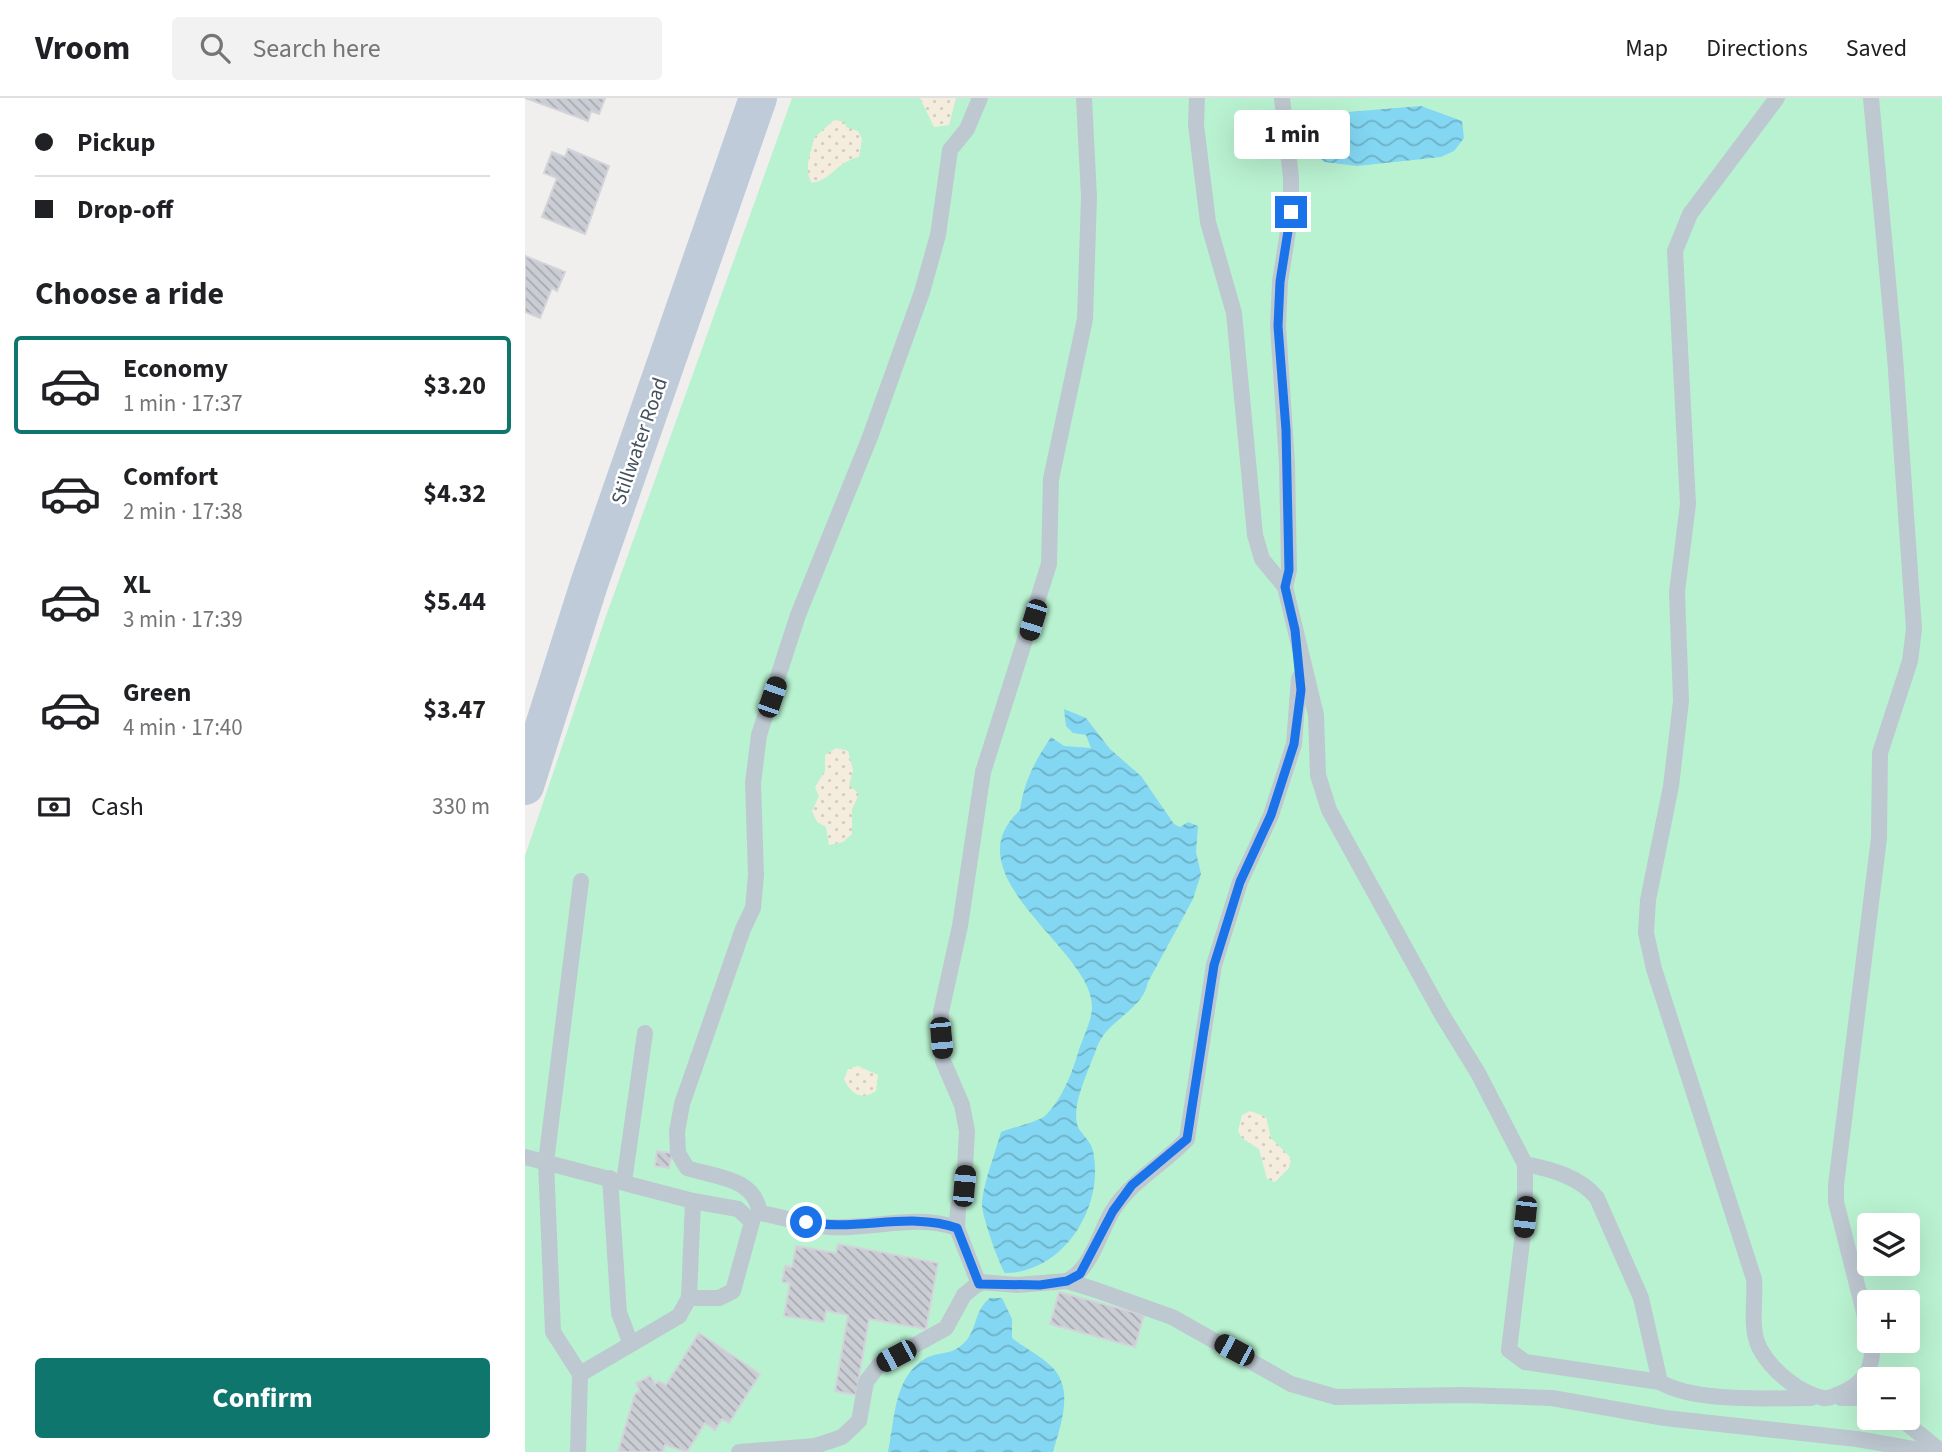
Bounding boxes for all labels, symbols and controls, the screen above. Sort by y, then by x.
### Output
search box [172,17,662,80]
text: Vroom [35,25,130,72]
icon: search [196,29,234,67]
text: Search here [252,30,381,67]
text: Map [1625,31,1668,66]
text: Directions [1706,31,1808,66]
text: Saved [1846,31,1907,66]
callout: 1 min [1233,110,1349,159]
text: 1 min [1264,118,1320,151]
text: Pickup [77,124,155,161]
text: Drop-off [77,191,173,228]
route end [1275,196,1307,228]
text: Choose a ride [35,271,224,317]
text: Economy [123,350,228,387]
icon: car [39,354,102,417]
text: $3.20 [423,367,486,404]
street label: Stillwater Road [603,373,675,509]
text: 1 min · 17:37 [123,387,243,420]
text: Comfort [123,458,218,495]
icon: car [39,462,102,525]
text: $4.32 [423,475,486,512]
text: 2 min · 17:38 [123,495,243,528]
text: XL [123,566,151,603]
icon: car [39,570,102,633]
text: $5.44 [423,583,486,620]
car [1017,597,1050,643]
text: 3 min · 17:39 [123,603,243,636]
text: Green [123,674,191,711]
car [756,674,789,720]
icon: car [39,678,102,741]
text: $3.47 [423,691,486,728]
text: 4 min · 17:40 [123,711,243,744]
icon: cash [35,788,73,826]
text: Cash [91,788,144,825]
text: 330 m [432,790,490,823]
car [929,1016,954,1060]
car [952,1164,977,1208]
car [1513,1195,1538,1239]
route start [790,1206,822,1238]
map controls [1857,1213,1920,1430]
button: layers [1857,1213,1920,1276]
button: + [1857,1290,1920,1353]
car [1211,1331,1258,1369]
car [873,1337,920,1375]
button: Confirm [35,1358,490,1438]
button: − [1857,1367,1920,1430]

